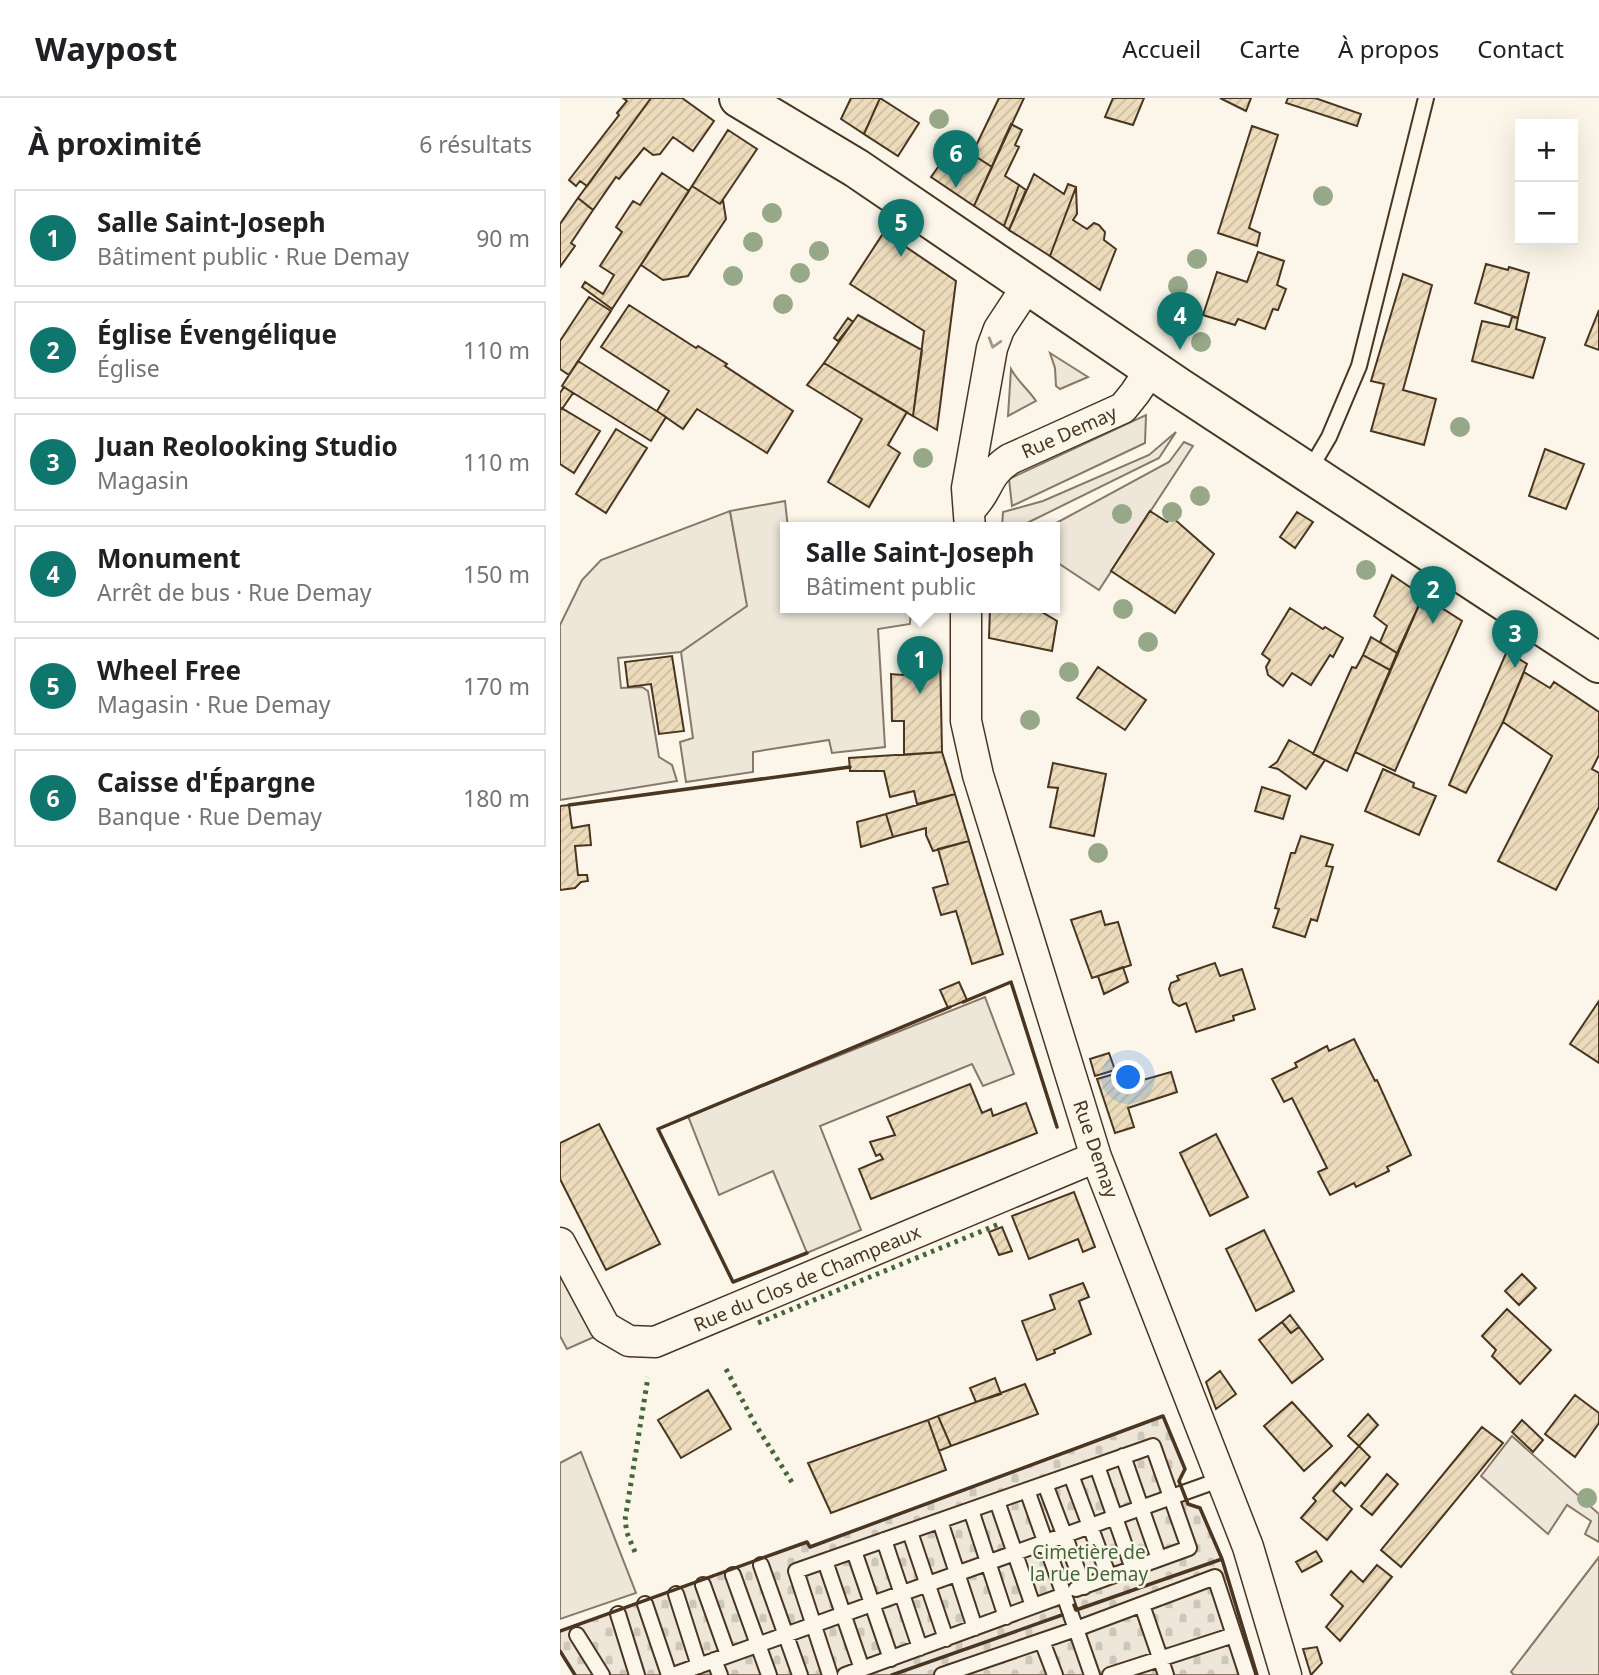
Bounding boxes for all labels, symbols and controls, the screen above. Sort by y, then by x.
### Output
text: Waypost [35,26,177,71]
text: Accueil [1122,32,1201,65]
text: Carte [1239,32,1300,65]
text: À propos [1338,32,1439,65]
text: Contact [1477,32,1564,65]
map controls [1515,119,1578,245]
button: + [1515,119,1578,182]
text: À proximité [28,123,202,164]
text: 6 résultats [419,128,532,160]
pin: 6 [933,130,979,188]
button: − [1515,182,1578,245]
pin: 5 [878,199,924,257]
text: Salle Saint-Joseph [97,204,326,240]
text: 1 [46,222,60,254]
text: 90 m [476,222,530,254]
text: Bâtiment public · Rue Demay [97,240,409,272]
pin: 4 [1157,292,1203,350]
text: Église Évengélique [97,316,337,352]
text: 2 [46,334,60,366]
text: 110 m [463,334,530,366]
one-way arrow [987,337,1002,349]
text: Église [97,352,160,384]
street label: Rue Demay [1017,399,1121,465]
text: Juan Reolooking Studio [97,428,398,464]
text: 3 [46,446,60,478]
text: 110 m [463,446,530,478]
text: Magasin [97,464,189,496]
popup [780,522,1060,613]
text: Salle Saint-Joseph [806,534,1034,570]
text: Monument [97,540,241,576]
text: 4 [46,558,60,590]
text: 150 m [463,558,530,590]
pin: 2 [1410,566,1456,624]
text: Bâtiment public [806,570,976,602]
text: Arrêt de bus · Rue Demay [97,576,371,608]
pin: 3 [1492,610,1538,668]
pin: 1 [897,636,943,694]
text: Wheel Free [97,652,241,688]
text: 5 [46,670,60,702]
text: 170 m [463,670,530,702]
text: Magasin · Rue Demay [97,688,330,720]
text: Caisse d'Épargne [97,764,316,800]
text: 6 [46,782,60,814]
text: 180 m [463,782,530,814]
text: Banque · Rue Demay [97,800,322,832]
your location [1111,1060,1145,1094]
street label: Rue Demay [1067,1097,1125,1202]
street label: Rue du Clos de Champeaux [689,1218,925,1338]
park label: Cimetière de la rue Demay [1030,1539,1149,1587]

